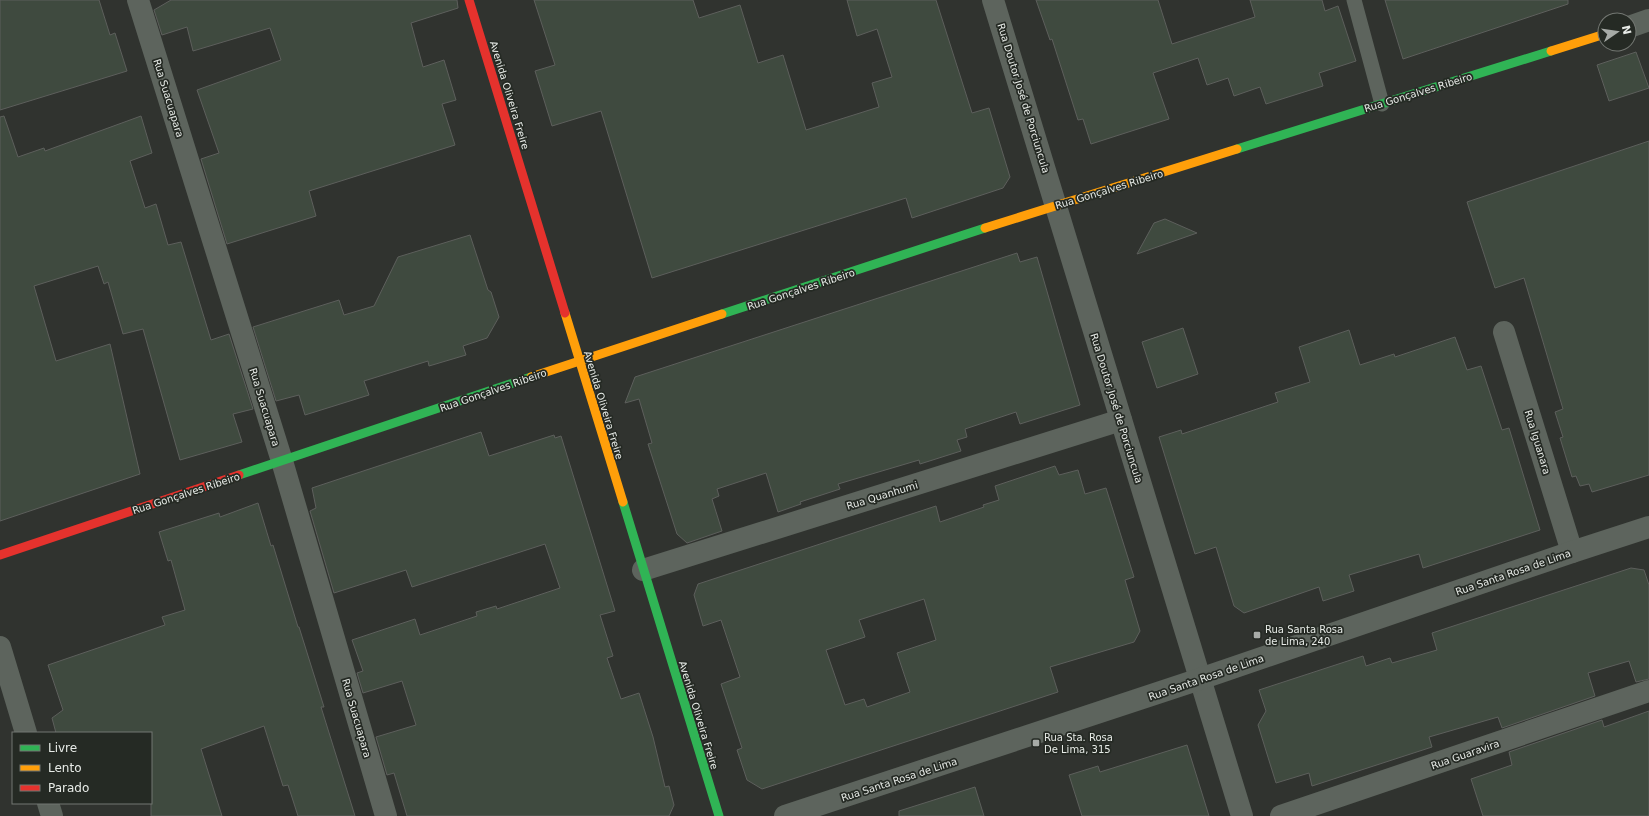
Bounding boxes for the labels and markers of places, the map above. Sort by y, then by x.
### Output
place label: Rua Santa Rosa de Lima, 240 [1265,624,1343,647]
marker: Rua Santa Rosa de Lima, 240 [1252,630,1262,640]
place label: Rua Sta. Rosa De Lima, 315 [1044,732,1113,755]
marker: Rua Sta. Rosa De Lima, 315 [1031,738,1041,748]

